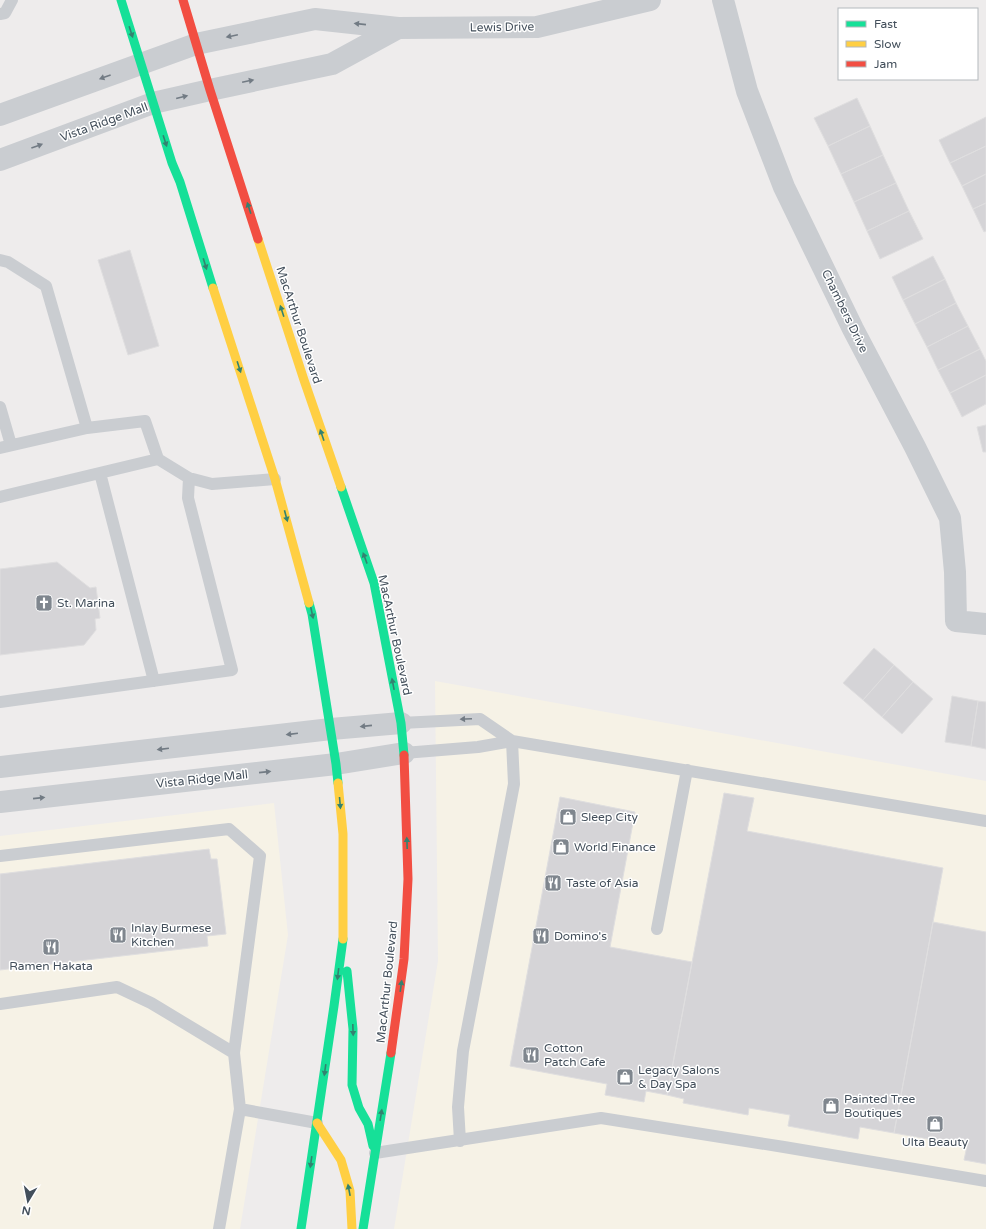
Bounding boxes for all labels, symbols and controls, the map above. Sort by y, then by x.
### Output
legend [838,8,978,80]
text: Fast [874,17,898,31]
street label: Lewis Drive [470,19,535,35]
one-way arrow [354,20,366,27]
one-way arrow [128,26,134,38]
one-way arrow [225,33,238,39]
text: Slow [874,37,901,51]
text: Jam [874,57,897,71]
one-way arrow [98,75,110,81]
one-way arrow [242,78,255,84]
one-way arrow [176,93,188,99]
street label: Vista Ridge Mall [58,100,150,144]
one-way arrow [162,135,168,147]
one-way arrow [31,143,43,149]
one-way arrow [245,202,251,214]
one-way arrow [202,258,208,270]
street label: MacArthur Boulevard [273,264,325,386]
street label: Chambers Drive [819,267,871,355]
one-way arrow [279,305,285,317]
one-way arrow [236,361,242,373]
one-way arrow [319,429,325,441]
one-way arrow [283,510,289,522]
one-way arrow [361,551,367,563]
street label: MacArthur Boulevard [375,574,415,696]
church icon: St. Marina [34,593,54,613]
place label: St. Marina [57,596,115,610]
one-way arrow [309,607,315,619]
one-way arrow [390,678,396,691]
one-way arrow [460,716,472,723]
one-way arrow [360,723,372,729]
one-way arrow [286,731,298,737]
one-way arrow [157,746,169,752]
street label: Vista Ridge Mall [155,767,249,791]
one-way arrow [259,769,271,775]
one-way arrow [33,795,45,801]
one-way arrow [336,797,343,809]
shop icon: Sleep City [558,807,578,827]
place label: Sleep City [581,810,638,824]
one-way arrow [404,836,410,849]
shop icon: World Finance [551,837,571,857]
place label: World Finance [574,840,656,854]
restaurant icon: Taste of Asia [543,873,563,893]
place label: Taste of Asia [566,876,639,890]
street label: MacArthur Boulevard [374,920,400,1044]
place label: Inlay Burmese Kitchen [131,921,212,949]
restaurant icon: Inlay Burmese Kitchen [108,925,128,945]
restaurant icon: Domino's [531,926,551,946]
place label: Domino's [554,929,607,943]
restaurant icon: Ramen Hakata [41,937,61,957]
place label: Ramen Hakata [9,959,93,973]
one-way arrow [335,968,341,980]
one-way arrow [397,980,404,992]
one-way arrow [350,1024,356,1037]
place label: Cotton Patch Cafe [544,1041,606,1069]
restaurant icon: Cotton Patch Cafe [521,1045,541,1065]
place label: Legacy Salons & Day Spa [638,1063,720,1091]
one-way arrow [321,1064,327,1076]
shop icon: Legacy Salons & Day Spa [615,1067,635,1087]
place label: Painted Tree Boutiques [844,1092,915,1120]
shop icon: Painted Tree Boutiques [821,1096,841,1116]
one-way arrow [378,1109,384,1121]
shop icon: Ulta Beauty [925,1114,945,1134]
place label: Ulta Beauty [902,1135,969,1149]
one-way arrow [308,1156,314,1168]
north arrow [8,1181,48,1221]
one-way arrow [346,1184,352,1196]
text: N [21,1203,32,1218]

